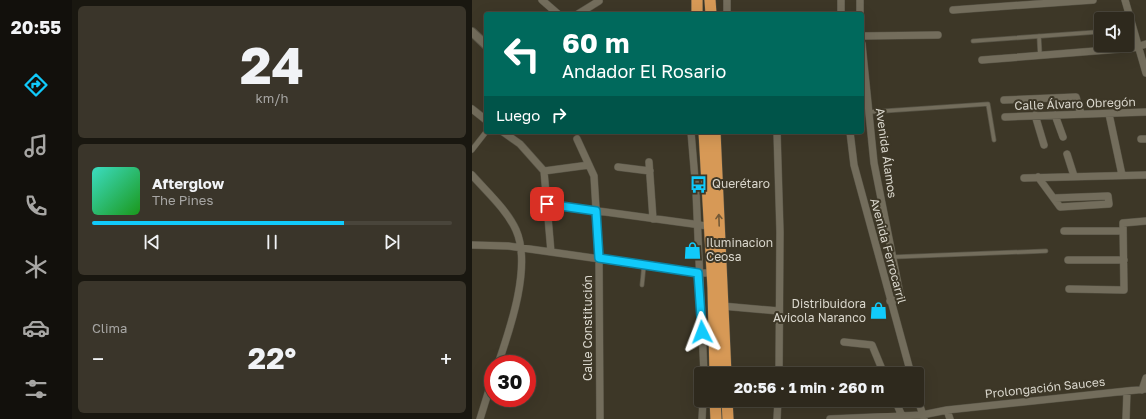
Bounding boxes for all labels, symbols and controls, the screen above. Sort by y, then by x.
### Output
map controls [1094,12,1134,52]
button: sound [1094,12,1134,52]
text: 20:55 [11,16,61,38]
text: 60 m [562,26,629,59]
icon: left [496,28,548,80]
text: 24 [240,33,304,95]
text: Andador El Rosario [562,60,726,82]
icon: directions [22,71,50,99]
text: km/h [255,90,289,106]
street label: Calle Álvaro Obregón [1014,94,1136,113]
icon: right [548,104,570,126]
text: Luego [496,106,540,124]
street label: Avenida Álamos [873,107,900,199]
icon: music [22,132,50,160]
text: Afterglow [152,174,224,192]
bus stop icon: Querétaro [689,174,709,194]
place label: Querétaro [712,176,770,191]
pin [530,187,564,221]
icon: phone [22,192,50,220]
text: The Pines [152,192,213,208]
icon: arrive [536,193,558,215]
street label: Avenida Ferrocarril [867,196,910,305]
one-way arrow [715,214,723,227]
icon: previous [141,231,163,253]
icon: pause [261,231,283,253]
icon: next [381,231,403,253]
place label: Iluminacion Ceosa [706,235,773,264]
shop icon: Iluminacion Ceosa [683,240,703,260]
icon: climate [22,253,50,281]
street label: Calle Constitución [580,275,595,381]
place label: Distribuidora Avicola Naranco [773,296,866,325]
shop icon: Distribuidora Avicola Naranco [869,301,889,321]
position arrow [681,311,723,353]
icon: car [22,314,50,342]
text: Clima [92,320,127,336]
text: 22° [248,340,296,376]
text: − [92,345,104,372]
text: + [440,345,452,372]
speed limit sign: 30 [484,355,536,407]
street label: Prolongación Sauces [984,374,1106,401]
icon: filters [22,375,50,403]
text: 20:56 · 1 min · 260 m [734,378,884,396]

